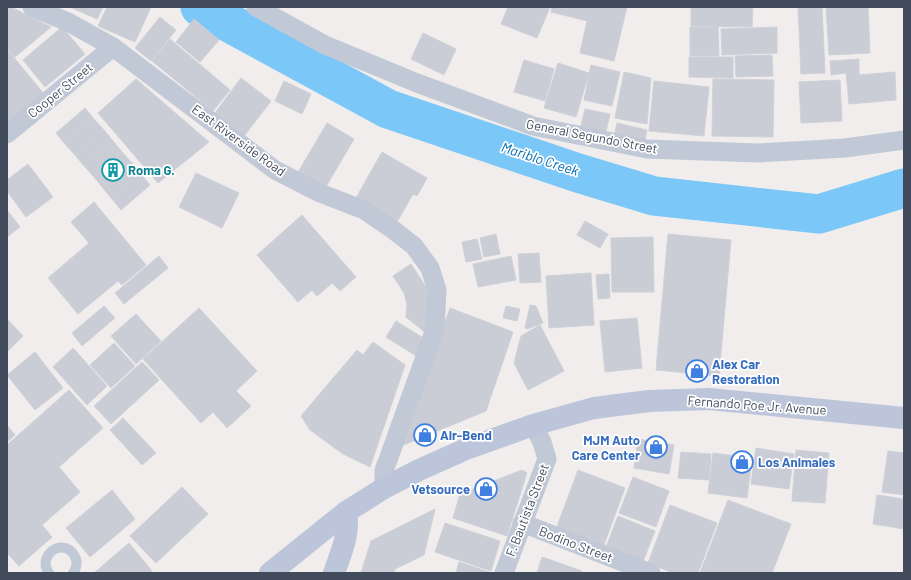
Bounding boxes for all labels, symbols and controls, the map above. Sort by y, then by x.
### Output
street label: Cooper Street [24,59,96,121]
street label: East Riverside Road [189,101,289,179]
street label: General Segundo Street [525,115,659,157]
water label: Mariblo Creek [499,138,581,179]
building icon: Roma G. [100,157,126,183]
place label: Roma G. [128,162,175,178]
place label: Alex Car Restoration [712,356,780,387]
shop icon: Alex Car Restoration [684,358,710,384]
street label: Fernando Poe Jr. Avenue [687,392,827,418]
shop icon: Air-Bend [412,422,438,448]
place label: Air-Bend [440,427,492,443]
place label: MJM Auto Care Center [572,432,640,463]
shop icon: MJM Auto Care Center [643,434,669,460]
shop icon: Los Animales [729,449,755,475]
place label: Los Animales [758,454,836,470]
street label: F. Bautista Street [502,461,552,559]
shop icon: Vetsource [473,476,499,502]
place label: Vetsource [411,481,470,497]
street label: Bodino Street [537,523,615,565]

